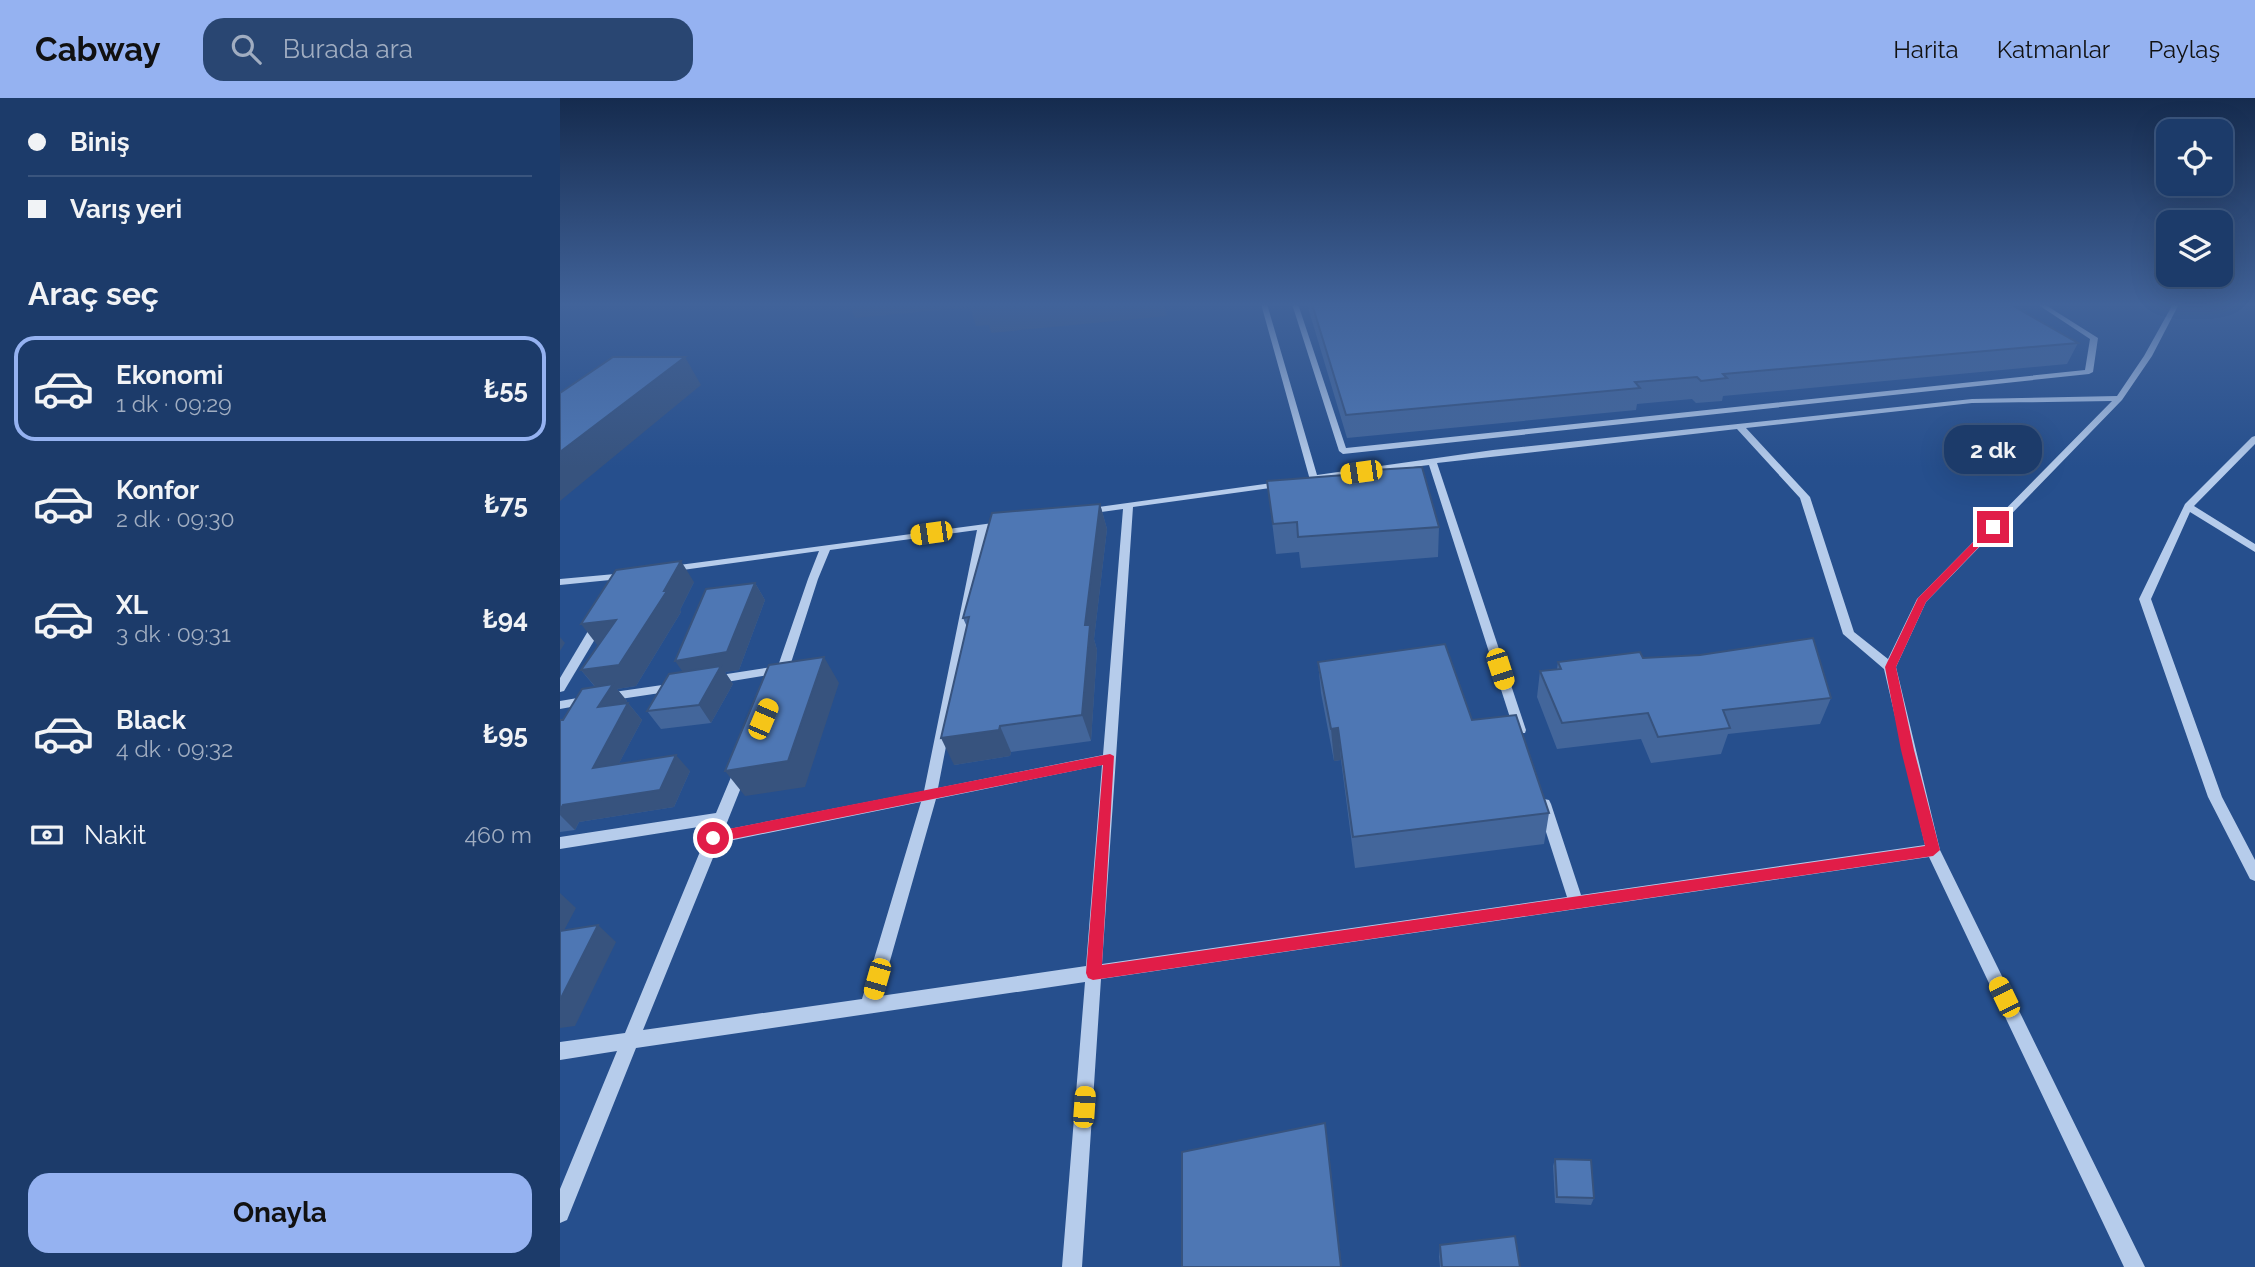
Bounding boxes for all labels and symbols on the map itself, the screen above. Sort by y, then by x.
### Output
callout: 2 dk [1944,426,2042,474]
car [1339,459,1384,485]
route end [1977,511,2009,543]
car [909,520,954,546]
car [1484,646,1517,692]
car [746,696,781,742]
route start [697,822,729,854]
car [862,956,893,1002]
car [1986,974,2023,1020]
car [1073,1085,1096,1129]

